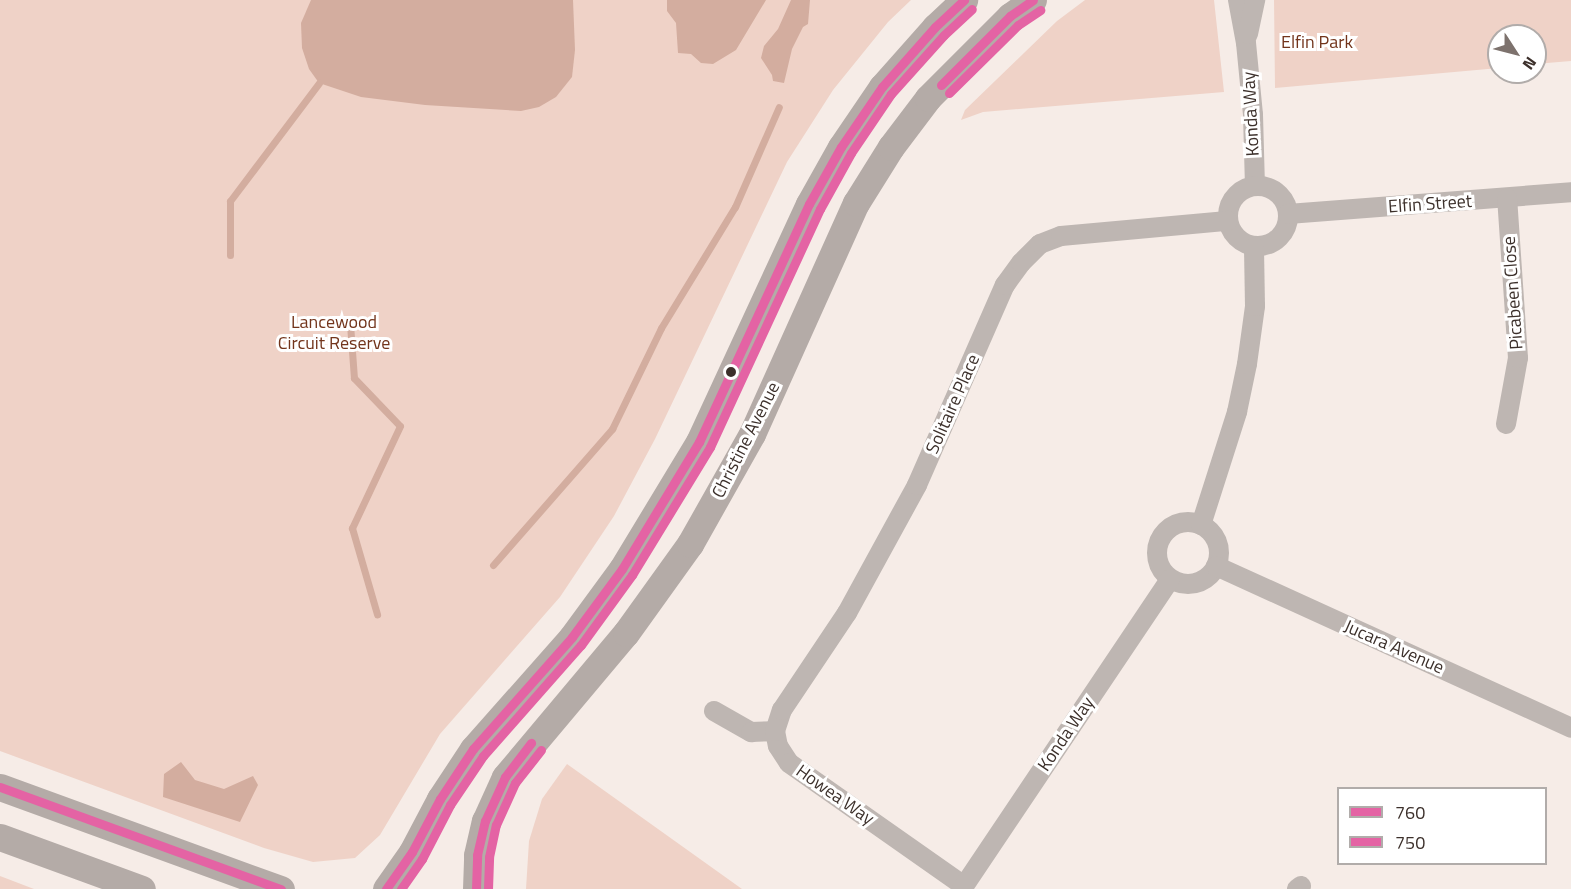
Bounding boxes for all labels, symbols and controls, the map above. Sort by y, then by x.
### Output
north arrow [1487,24,1547,84]
park label: Elfin Park [1281,31,1353,53]
text: N [1517,52,1543,75]
street label: Konda Way [1238,71,1264,157]
street label: Elfin Street [1387,190,1473,218]
street label: Picabeen Close [1498,236,1528,350]
park label: Lancewood Circuit Reserve [278,312,390,354]
street label: Solitaire Place [921,351,985,457]
unlabelled marker [725,366,737,378]
street label: Christine Avenue [707,378,785,502]
street label: Jucara Avenue [1341,615,1447,679]
street label: Konda Way [1033,693,1099,775]
street label: Howea Way [792,760,878,830]
legend [1337,787,1547,865]
text: 760 [1395,799,1425,826]
text: 750 [1395,829,1425,856]

